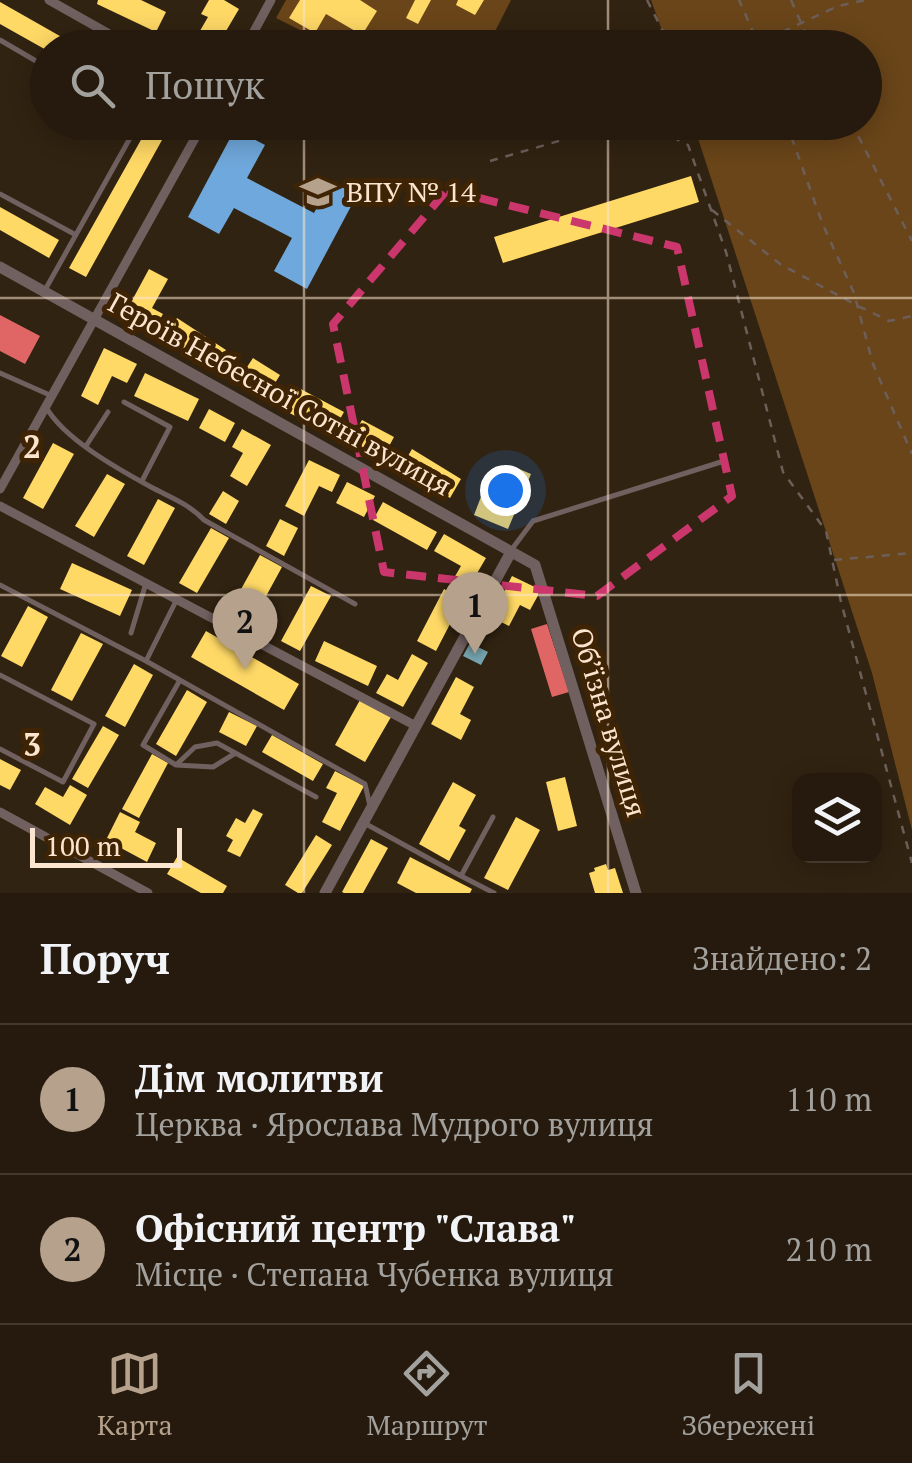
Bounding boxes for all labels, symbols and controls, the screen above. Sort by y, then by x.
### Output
search box [30,30,882,140]
icon: search [65,58,120,113]
text: Пошук [145,60,265,110]
school or university icon: ВПУ № 14 [299,173,337,211]
place label: ВПУ № 14 [346,173,476,210]
street label: Героїв Небесної Сотні вулиця [102,284,458,504]
text: 2 [23,425,41,467]
your location [480,465,531,516]
pin: 1 [442,572,508,654]
pin: 2 [212,588,278,670]
street label: Об’їзна вулиця [563,623,656,821]
text: 3 [23,723,41,765]
map controls [792,773,882,863]
button: layers [792,773,882,863]
scale bar [30,823,182,868]
text: 100 m [45,827,121,864]
text: Поруч [40,930,170,986]
text: Знайдено: 2 [692,937,872,979]
text: Дім молитви [135,1053,384,1103]
text: 1 [63,1078,82,1120]
text: 110 m [785,1078,872,1120]
text: Церква · Ярослава Мудрого вулиця [135,1103,653,1145]
text: Офісний центр "Слава" [135,1203,576,1253]
text: 2 [63,1228,82,1270]
text: 210 m [785,1228,872,1270]
text: Місце · Степана Чубенка вулиця [135,1253,614,1295]
tab: Карта [97,1346,173,1443]
tab: Маршрут [366,1346,488,1443]
tab: Збережені [681,1346,815,1443]

